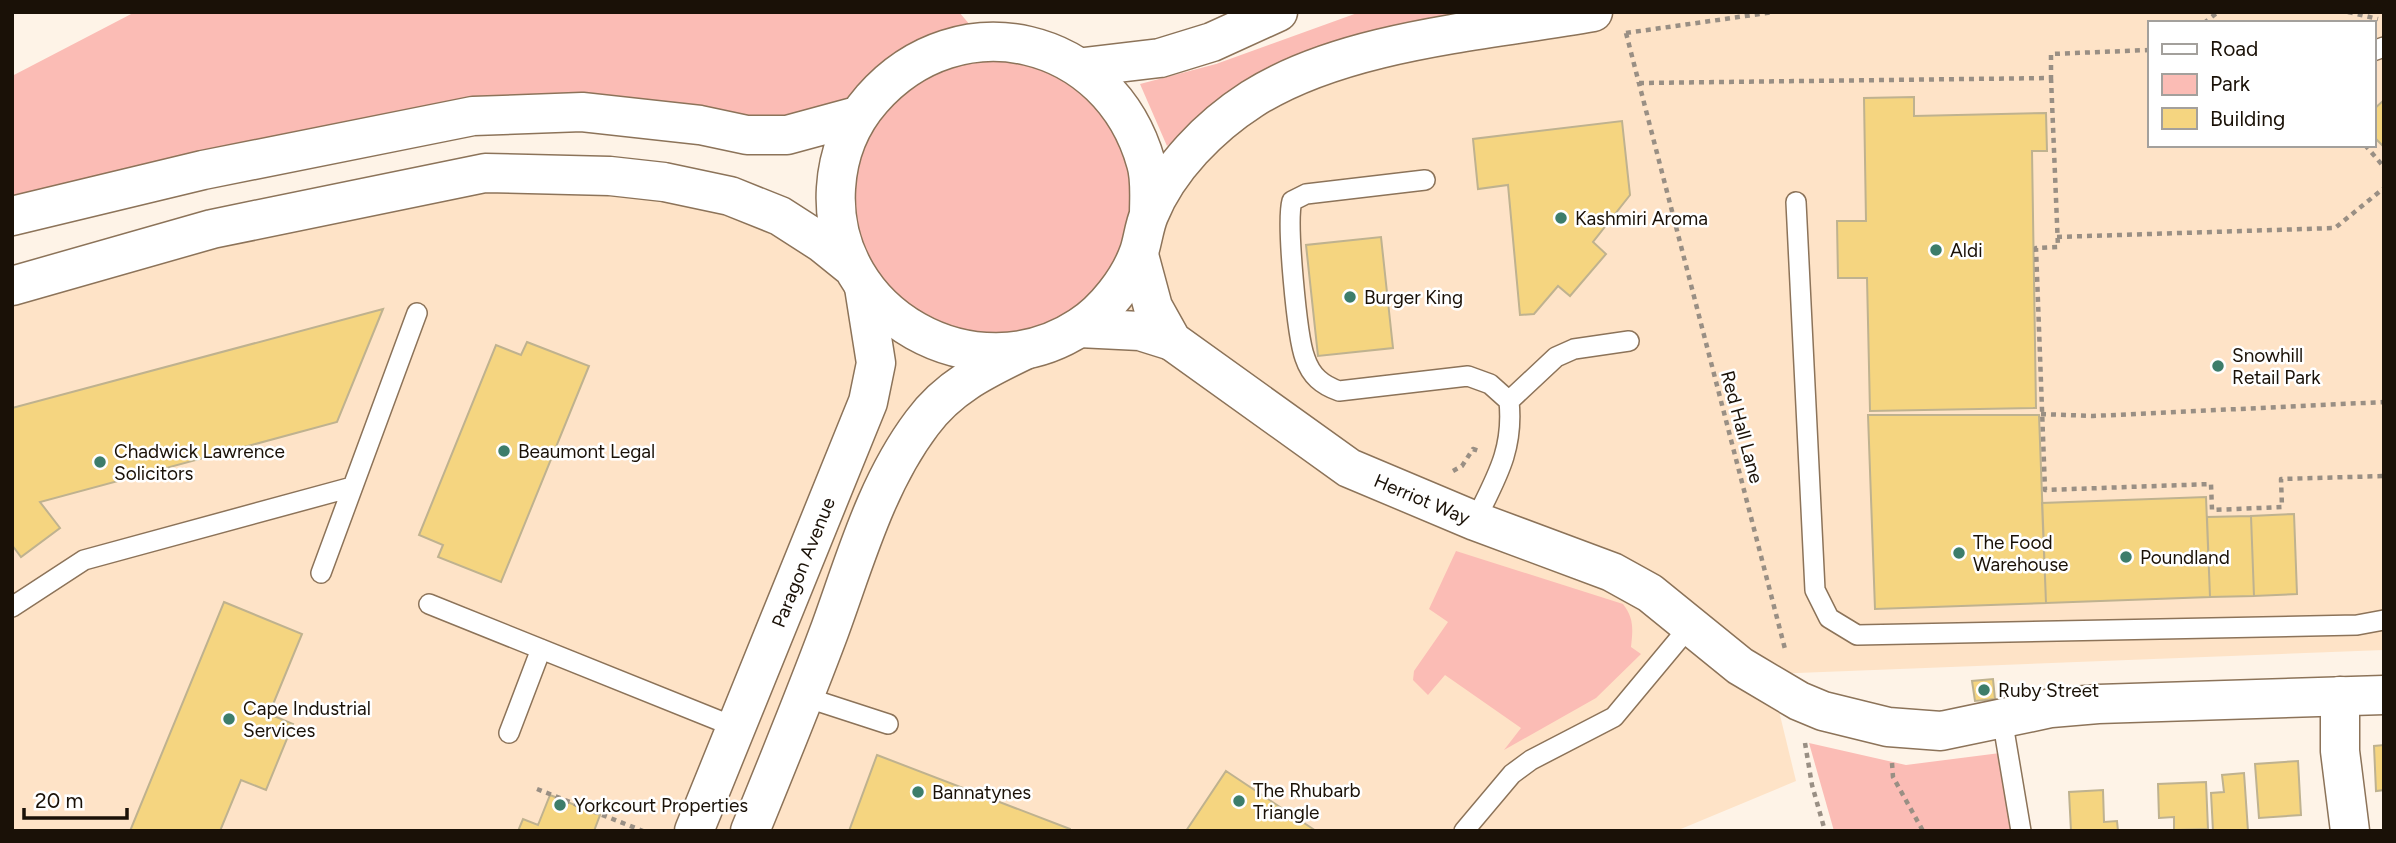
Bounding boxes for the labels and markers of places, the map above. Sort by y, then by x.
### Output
place label: Kashmiri Aroma [1575,207,1708,230]
marker: Kashmiri Aroma [1553,210,1569,226]
place label: Aldi [1950,239,1983,262]
marker: Aldi [1928,242,1944,258]
place label: Burger King [1364,286,1463,309]
marker: Burger King [1342,289,1358,305]
place label: Snowhill Retail Park [2232,344,2321,389]
marker: Snowhill Retail Park [2210,358,2226,374]
place label: Chadwick Lawrence Solicitors [114,440,285,485]
place label: Beaumont Legal [518,440,655,463]
marker: Beaumont Legal [496,443,512,459]
marker: Chadwick Lawrence Solicitors [92,454,108,470]
place label: The Food Warehouse [1973,531,2068,576]
marker: The Food Warehouse [1951,545,1967,561]
place label: Poundland [2140,546,2230,569]
marker: Poundland [2118,549,2134,565]
place label: Ruby Street [1998,679,2099,702]
marker: Ruby Street [1976,682,1992,698]
place label: Cape Industrial Services [243,697,371,742]
marker: Cape Industrial Services [221,711,237,727]
place label: The Rhubarb Triangle [1253,779,1361,824]
place label: Bannatynes [932,781,1031,804]
marker: Bannatynes [910,784,926,800]
marker: The Rhubarb Triangle [1231,793,1247,809]
place label: Yorkcourt Properties [574,794,748,817]
marker: Yorkcourt Properties [552,797,568,813]

